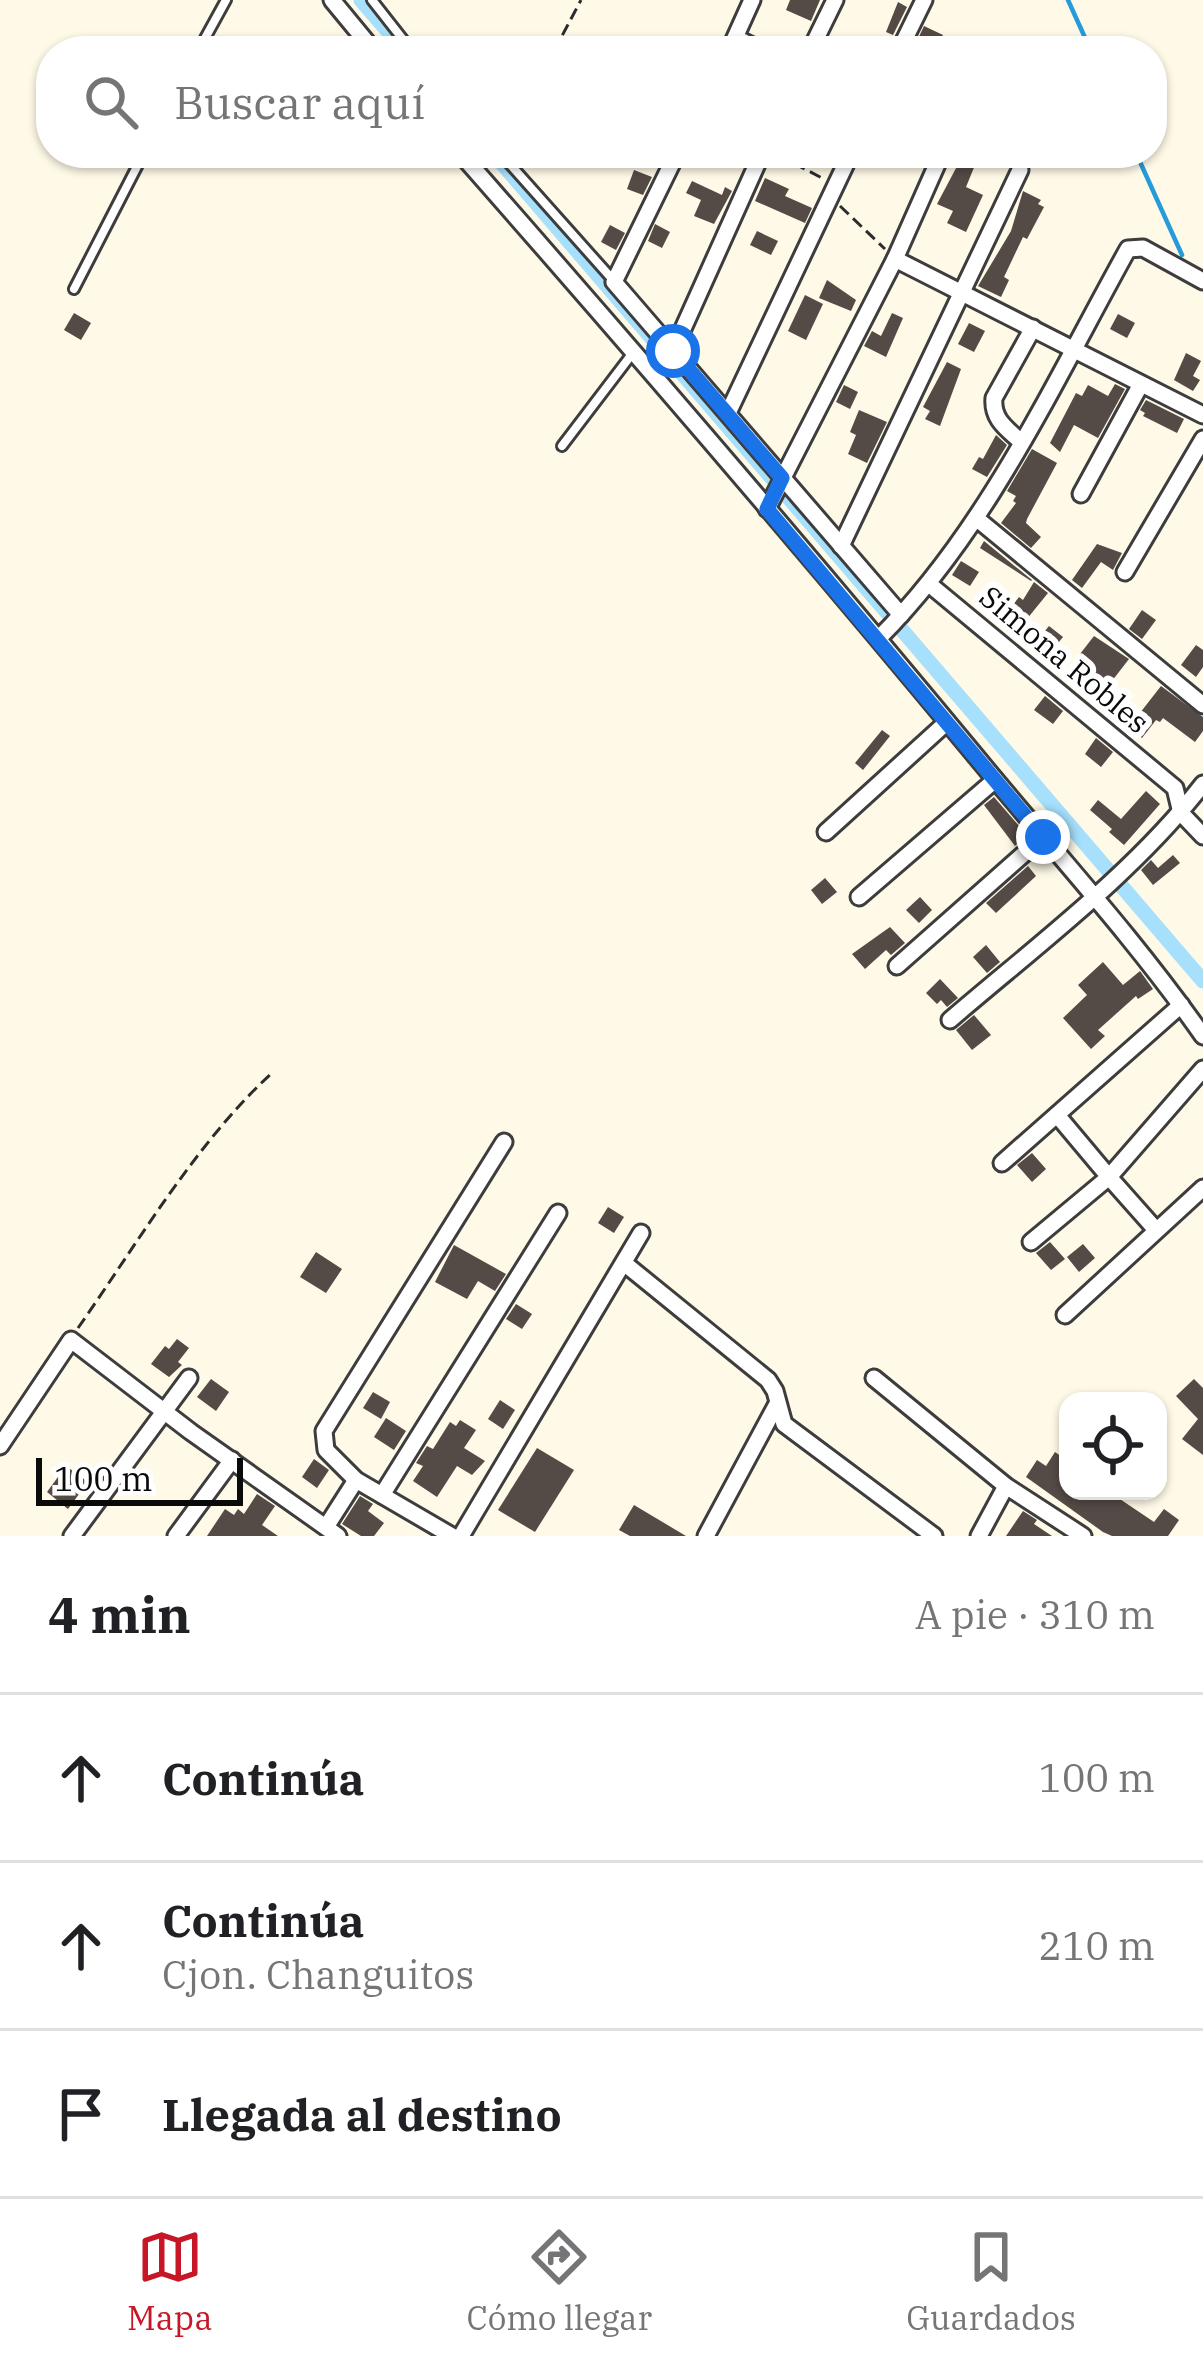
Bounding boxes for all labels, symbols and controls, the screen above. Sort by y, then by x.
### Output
search box [36,36,1167,168]
icon: search [78,69,144,135]
text: Buscar aquí [174,73,425,131]
route start [646,324,700,378]
street label: Simona Robles [972,577,1158,741]
route end [1016,810,1070,864]
map controls [1059,1392,1167,1500]
button: locate [1059,1392,1167,1500]
scale bar [36,1452,243,1505]
text: 100 m [54,1457,153,1500]
text: 4 min [48,1581,191,1647]
text: A pie · 310 m [915,1589,1155,1640]
icon: ahead [48,1745,114,1811]
text: Continúa [162,1749,364,1807]
text: 100 m [1039,1752,1155,1803]
text: Continúa [162,1891,364,1949]
icon: ahead [48,1913,114,1979]
text: 210 m [1039,1920,1155,1971]
text: Cjon. Changuitos [162,1949,474,2000]
icon: arrive [48,2081,114,2147]
text: Llegada al destino [162,2085,562,2143]
tab: Mapa [127,2224,212,2339]
tab: Cómo llegar [467,2224,652,2339]
tab: Guardados [906,2224,1076,2339]

